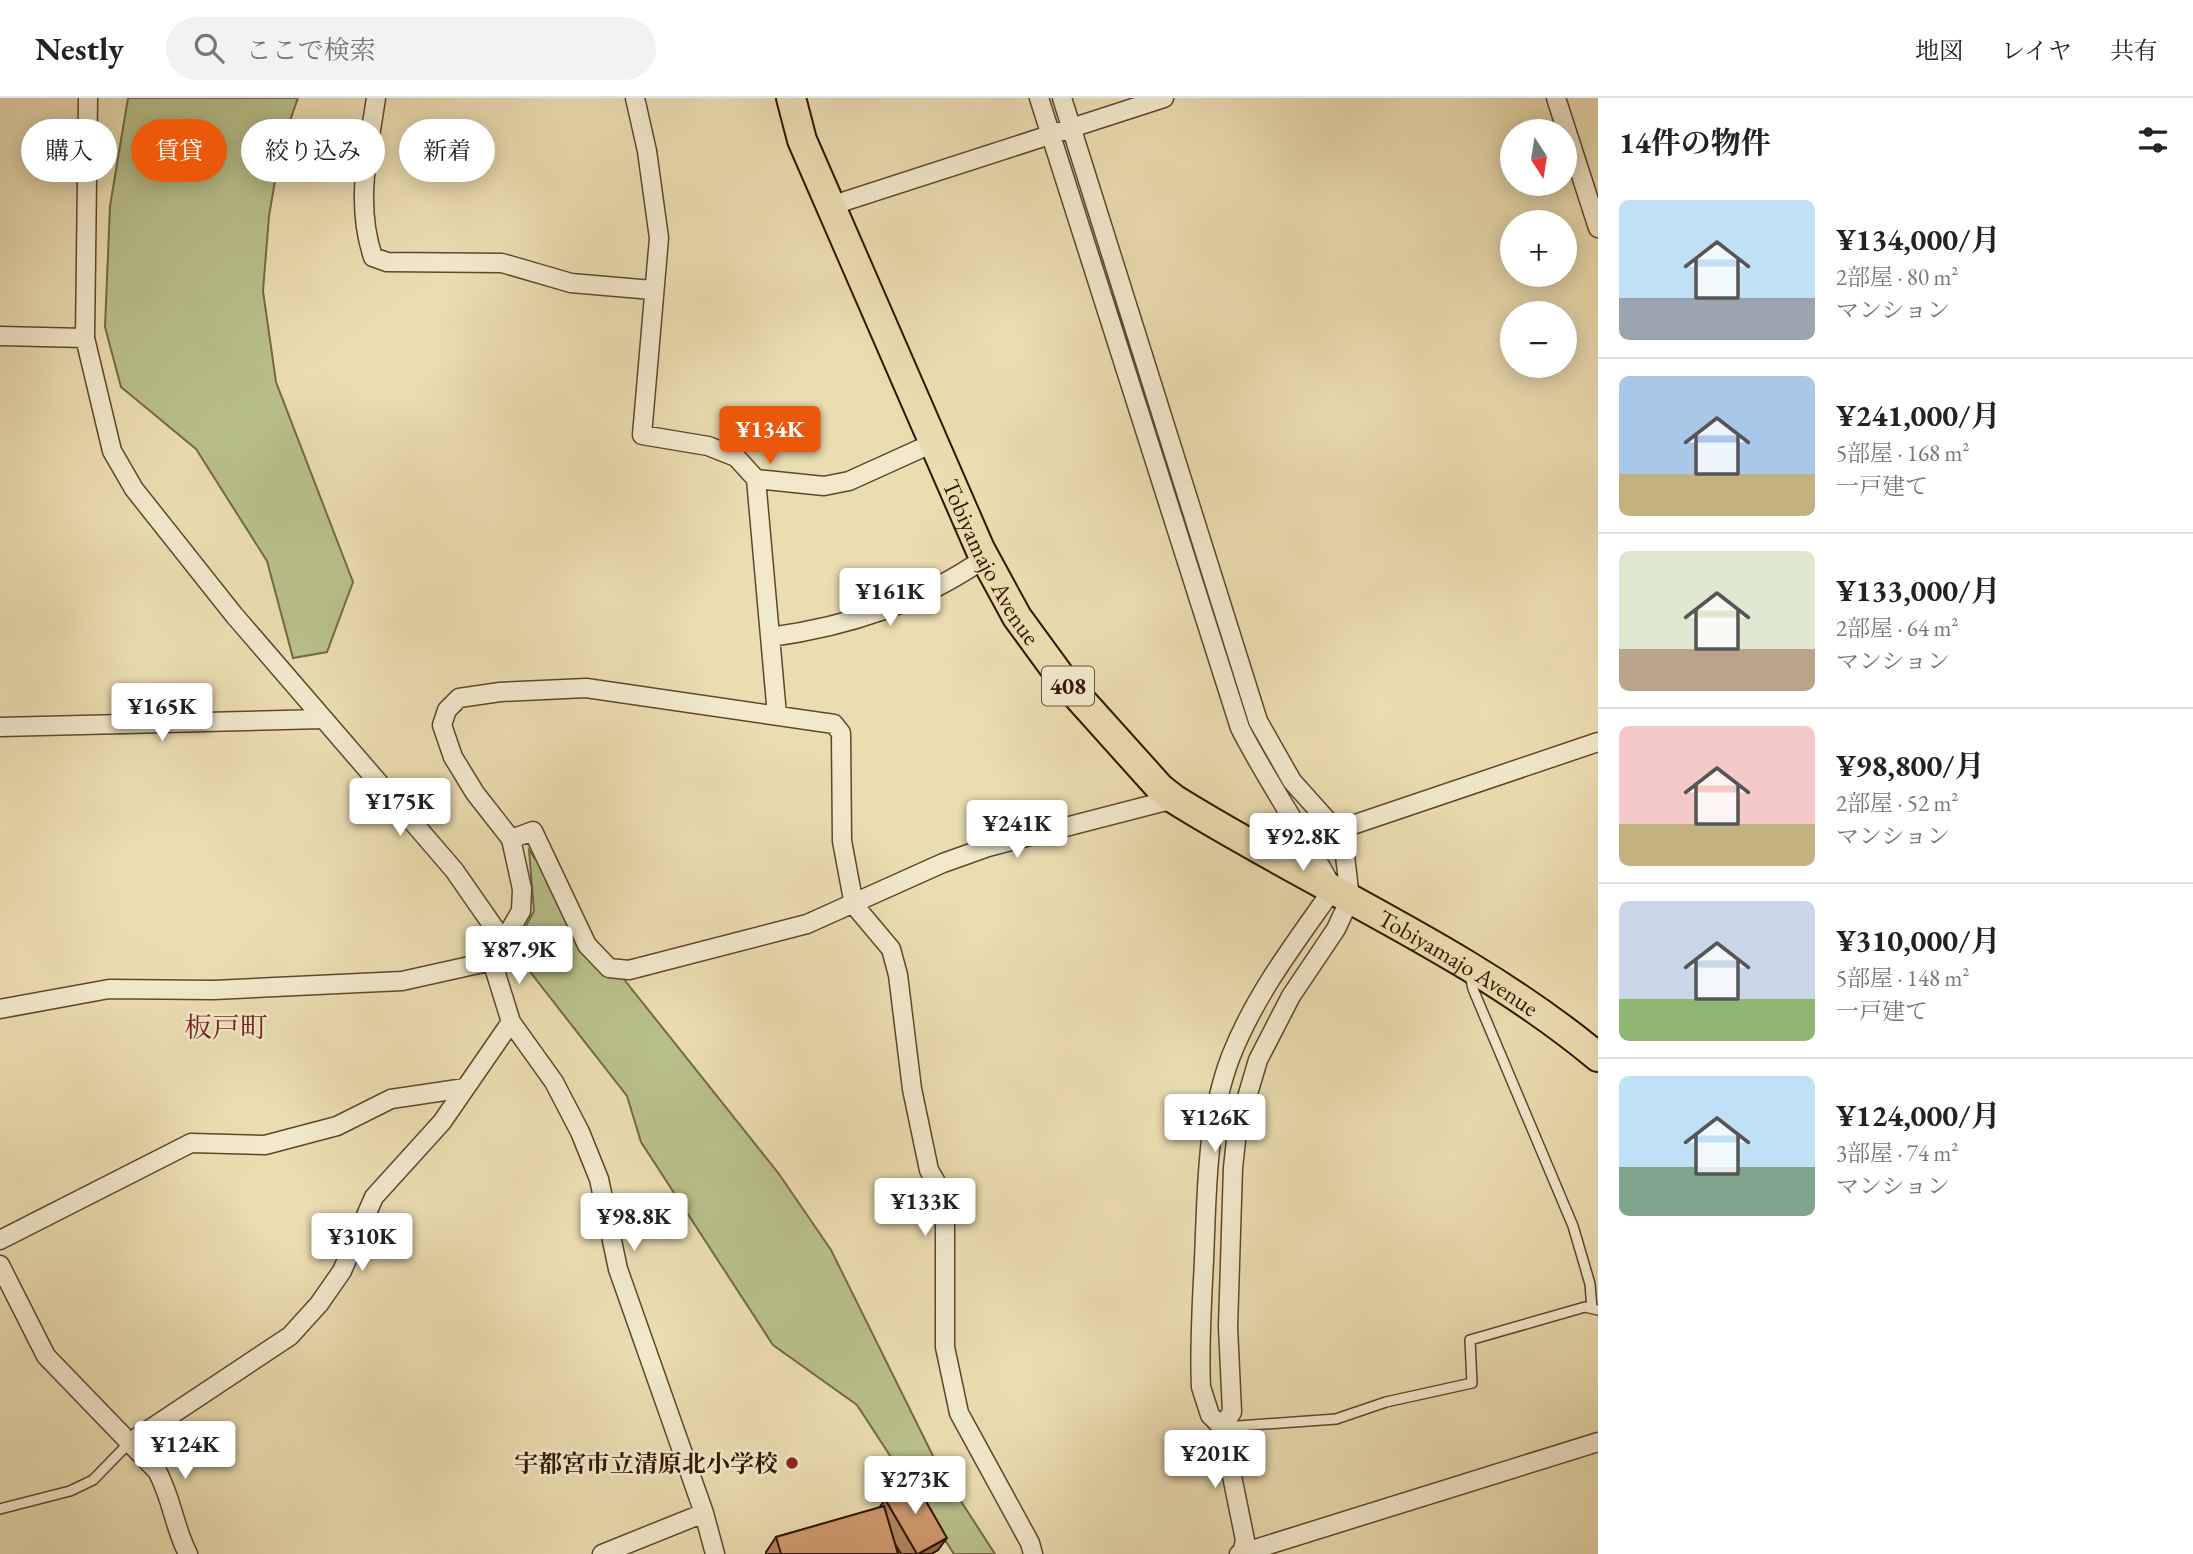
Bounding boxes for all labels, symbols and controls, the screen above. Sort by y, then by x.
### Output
search box [166,17,656,80]
text: Nestly [35,27,124,70]
icon: search [190,29,228,67]
text: ここで検索 [246,33,376,67]
text: 地図 [1915,35,1963,66]
text: レイヤ [2001,35,2072,66]
text: 共有 [2110,35,2158,66]
chip: 購入 [21,119,117,182]
chip: 賃貸 [131,119,227,182]
chip: 絞り込み [241,119,385,182]
chip: 新着 [399,119,495,182]
north arrow [1500,119,1577,196]
map controls [1500,119,1577,378]
icon: filters [2134,121,2172,159]
text: 14件の物件 [1619,123,1771,162]
button: + [1500,210,1577,287]
text: ¥134,000/月 [1836,220,2000,259]
icon: home [1675,228,1759,312]
text: 2部屋 · 80 m² [1836,262,1958,292]
text: マンション [1836,295,1950,325]
button: − [1500,301,1577,378]
text: ¥241,000/月 [1836,396,2000,435]
icon: home [1675,404,1759,488]
pin: ¥134K [721,406,819,466]
text: ¥134K [735,414,805,444]
text: 5部屋 · 168 m² [1836,438,1969,468]
text: 一戸建て [1836,471,1928,501]
street label: Tobiyamajo Avenue [936,474,1047,651]
pin: ¥161K [841,568,939,628]
text: ¥133,000/月 [1836,571,2000,610]
text: ¥161K [855,576,925,606]
icon: home [1675,579,1759,663]
text: 2部屋 · 64 m² [1836,613,1958,643]
text: マンション [1836,646,1950,676]
road number: 408 [1042,666,1094,706]
pin: ¥165K [113,684,211,743]
text: ¥165K [127,691,197,721]
text: ¥98,800/月 [1836,746,1985,785]
icon: home [1675,754,1759,838]
pin: ¥175K [351,778,449,838]
text: ¥175K [365,786,435,816]
text: 2部屋 · 52 m² [1836,788,1958,818]
pin: ¥241K [968,800,1066,860]
text: ¥241K [982,808,1052,838]
pin: ¥92.8K [1246,814,1360,873]
text: ¥92.8K [1266,821,1340,851]
text: マンション [1836,821,1950,851]
street label: Tobiyamajo Avenue [1373,902,1545,1023]
text: ¥310,000/月 [1836,921,2000,960]
pin: ¥87.9K [462,926,576,986]
icon: home [1675,929,1759,1013]
text: ¥87.9K [482,934,556,964]
text: 5部屋 · 148 m² [1836,963,1969,993]
text: 一戸建て [1836,996,1928,1026]
district label: 板戸町 [184,1009,268,1045]
pin: ¥126K [1166,1094,1264,1154]
text: ¥124,000/月 [1836,1096,2000,1135]
text: ¥126K [1180,1102,1250,1132]
icon: home [1675,1104,1759,1188]
text: 3部屋 · 74 m² [1836,1138,1958,1168]
text: マンション [1836,1171,1950,1201]
pin: ¥133K [876,1178,974,1238]
text: ¥133K [890,1186,960,1216]
pin: ¥98.8K [577,1194,691,1253]
text: ¥98.8K [597,1201,671,1231]
pin: ¥310K [313,1214,411,1273]
text: ¥310K [327,1221,397,1251]
pin: ¥124K [136,1422,234,1481]
text: ¥124K [150,1429,220,1459]
pin: ¥201K [1166,1430,1264,1490]
text: ¥201K [1180,1438,1250,1468]
place label: 宇都宮市立清原北小学校 [514,1448,778,1479]
marker: 宇都宮市立清原北小学校 [784,1455,800,1471]
pin: ¥273K [866,1456,964,1516]
text: ¥273K [880,1464,950,1494]

